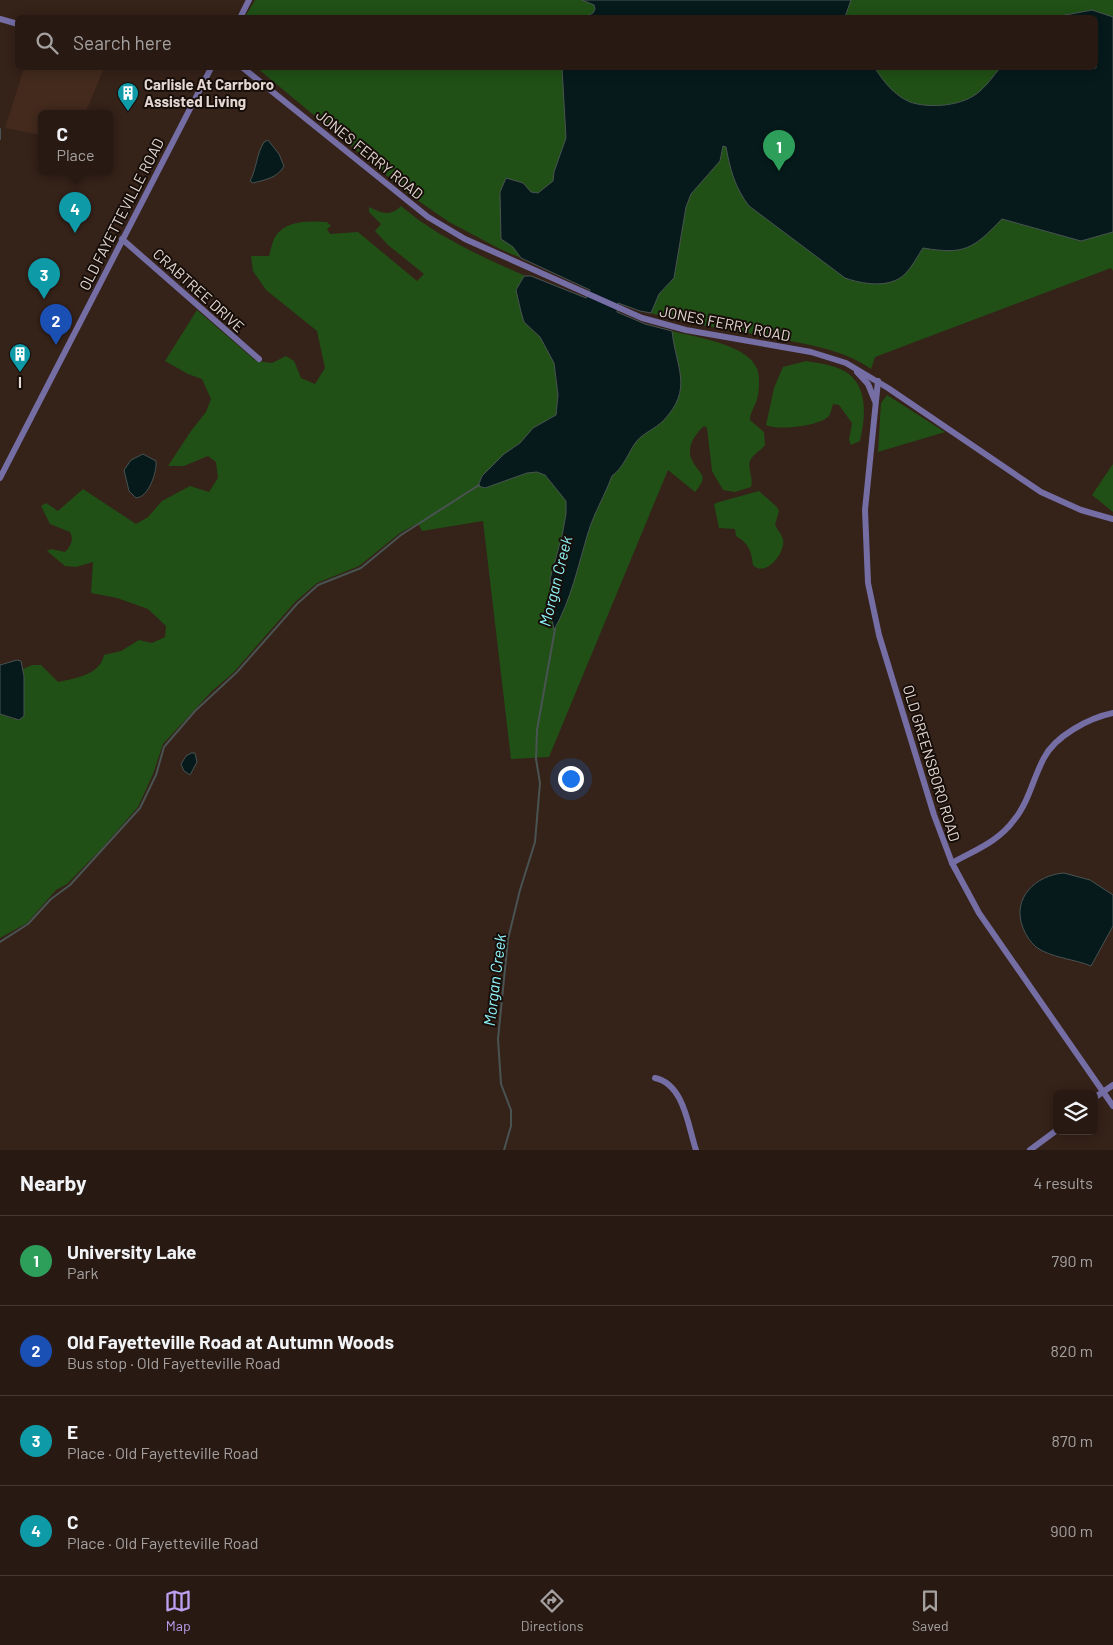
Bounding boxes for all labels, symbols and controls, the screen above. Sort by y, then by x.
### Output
search box [15,15,1098,70]
icon: search [33,29,61,57]
text: Search here [73,31,172,54]
place label: Carlisle At Carrboro Assisted Living [144,75,274,110]
building icon: Carlisle At Carrboro Assisted Living [116,81,140,112]
street label: JONES FERRY ROAD [313,105,427,203]
popup [38,110,113,175]
text: C [56,122,68,145]
pin: 1 [763,130,795,171]
street label: OLD FAYETTEVILLE ROAD [75,135,167,293]
text: Place [56,145,95,164]
pin: 4 [59,192,91,233]
street label: CRABTREE DRIVE [150,244,248,336]
pin: 3 [28,258,60,299]
street label: JONES FERRY ROAD [658,302,792,344]
pin: 2 [40,304,72,345]
building icon: I [8,342,32,373]
place label: I [18,373,22,391]
water label: Morgan Creek [535,534,575,628]
street label: OLD GREENSBORO ROAD [900,683,964,843]
your location [558,766,584,792]
water label: Morgan Creek [479,933,509,1027]
map controls [1053,1090,1098,1135]
button: layers [1053,1090,1098,1135]
text: Nearby [20,1170,86,1195]
text: 4 results [1033,1173,1093,1192]
text: University Lake [67,1240,196,1263]
text: 1 [33,1251,39,1270]
text: 790 m [1052,1251,1093,1270]
text: Park [67,1263,98,1282]
text: Old Fayetteville Road at Autumn Woods [67,1330,394,1353]
text: 2 [32,1341,40,1360]
text: 820 m [1051,1341,1093,1360]
text: Bus stop · Old Fayetteville Road [67,1353,280,1372]
text: E [67,1420,78,1443]
text: 3 [32,1431,40,1450]
text: 870 m [1052,1431,1093,1450]
text: Place · Old Fayetteville Road [67,1443,259,1462]
text: C [67,1510,79,1533]
text: 4 [31,1521,41,1540]
text: 900 m [1050,1521,1093,1540]
text: Place · Old Fayetteville Road [67,1533,259,1552]
tab: Map [164,1587,192,1634]
tab: Directions [521,1587,583,1634]
tab: Saved [912,1587,949,1634]

